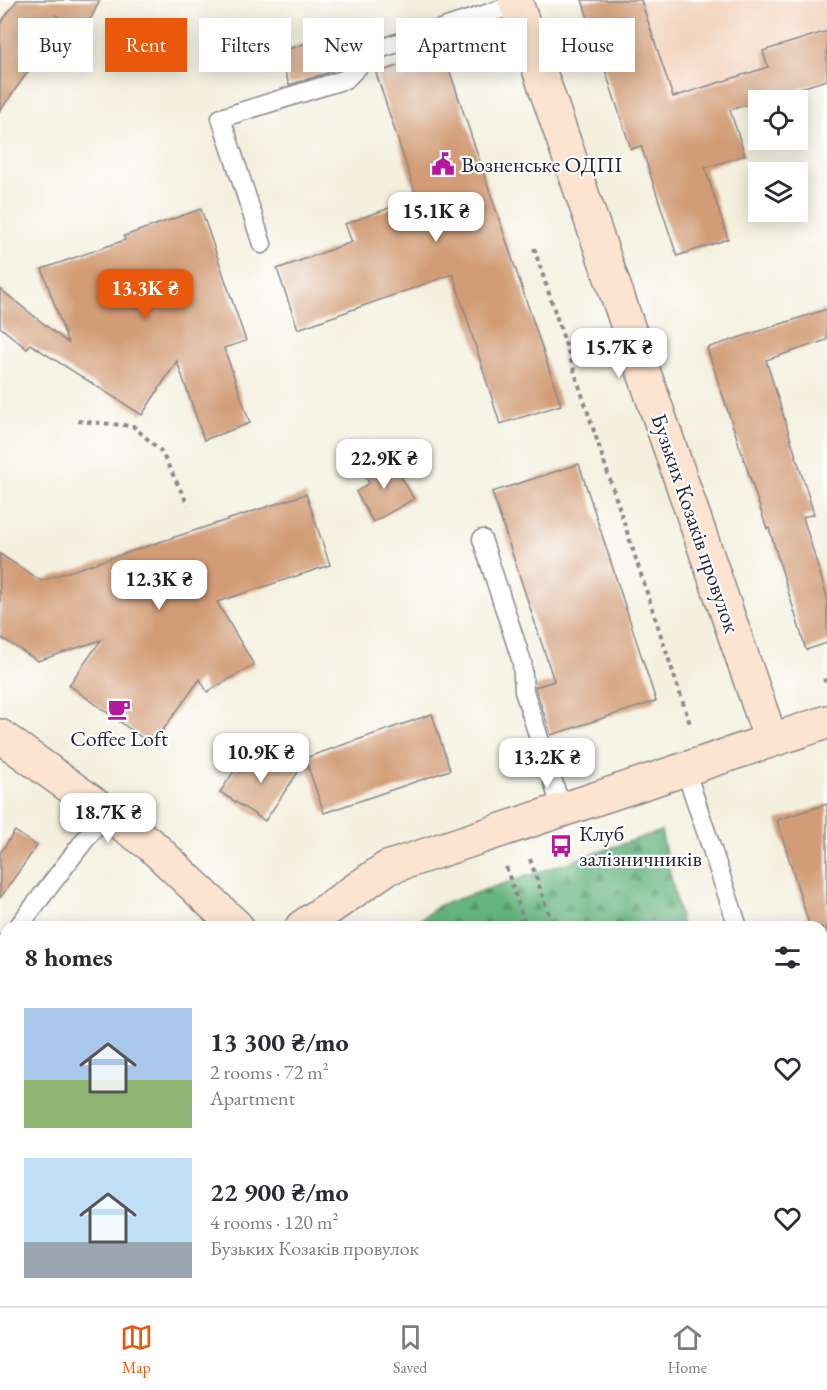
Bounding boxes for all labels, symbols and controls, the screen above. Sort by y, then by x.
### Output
chip: Buy [18,18,93,72]
chip: Rent [105,18,187,72]
chip: Filters [199,18,291,72]
chip: New [303,18,384,72]
chip: Apartment [396,18,527,72]
chip: House [539,18,635,72]
map controls [748,90,808,222]
button: locate [748,90,808,150]
place label: Возненське ОДПІ [461,150,623,179]
public building icon: Возненське ОДПІ [430,151,456,177]
button: layers [748,162,808,222]
pin: 15.1K ₴ [381,192,491,243]
text: 15.1K ₴ [402,198,470,224]
pin: 13.3K ₴ [90,269,200,320]
text: 13.3K ₴ [111,275,179,301]
pin: 15.7K ₴ [564,328,674,379]
text: 15.7K ₴ [585,334,653,360]
street label: Бузьких Козаків провулок [644,410,747,637]
pin: 22.9K ₴ [329,439,439,490]
text: 22.9K ₴ [350,445,418,471]
pin: 12.3K ₴ [104,560,214,611]
text: 12.3K ₴ [125,566,193,592]
cafe icon: Coffee Loft [106,696,132,722]
place label: Coffee Loft [70,724,168,753]
pin: 10.9K ₴ [206,733,316,784]
pin: 13.2K ₴ [492,738,602,789]
text: 10.9K ₴ [227,739,295,765]
text: 13.2K ₴ [513,744,581,770]
pin: 18.7K ₴ [53,793,163,844]
text: 18.7K ₴ [74,799,142,825]
place label: Клуб залізничників [579,819,702,873]
bus stop icon: Клуб залізничників [548,833,574,859]
text: 8 homes [24,940,113,974]
icon: filters [771,941,804,974]
text: 13 300 ₴/mo [210,1025,348,1059]
icon: home [72,1032,144,1104]
icon: heart [771,1052,804,1085]
text: 2 rooms · 72 m² [210,1059,329,1085]
text: Apartment [210,1085,295,1111]
text: 22 900 ₴/mo [210,1175,348,1209]
icon: home [72,1182,144,1254]
icon: heart [771,1202,804,1235]
text: 4 rooms · 120 m² [210,1209,338,1235]
text: Бузьких Козаків провулок [210,1235,419,1261]
tab: Map [120,1321,153,1378]
tab: Saved [393,1321,427,1378]
tab: Home [667,1321,707,1378]

